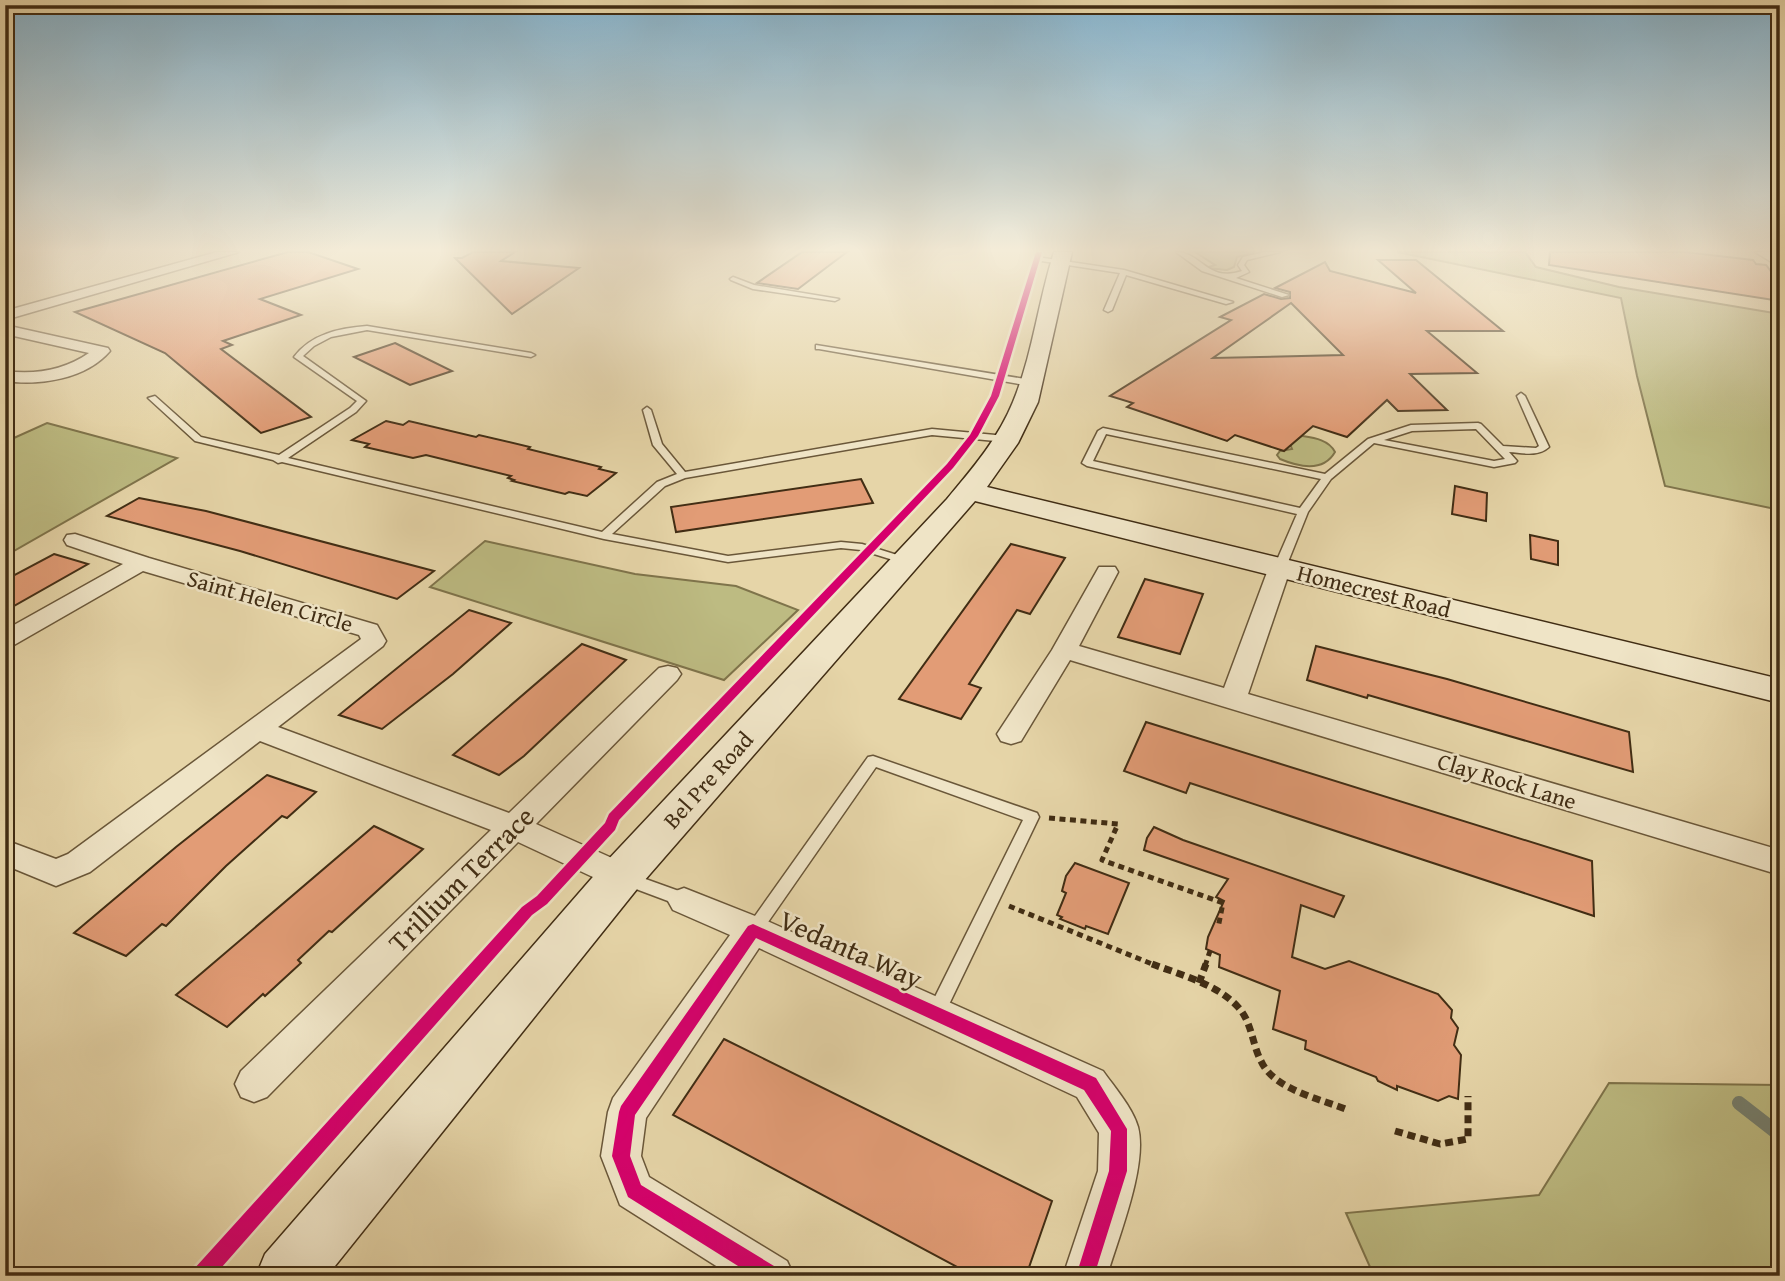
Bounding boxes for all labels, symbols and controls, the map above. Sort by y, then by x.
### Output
street label: Homecrest Road [1294,555,1455,626]
street label: Saint Helen Circle [183,561,357,640]
street label: Bel Pre Road [655,723,761,836]
street label: Clay Rock Lane [1434,744,1581,817]
street label: Trillium Terrace [378,796,543,961]
street label: Vedanta Way [773,899,929,998]

